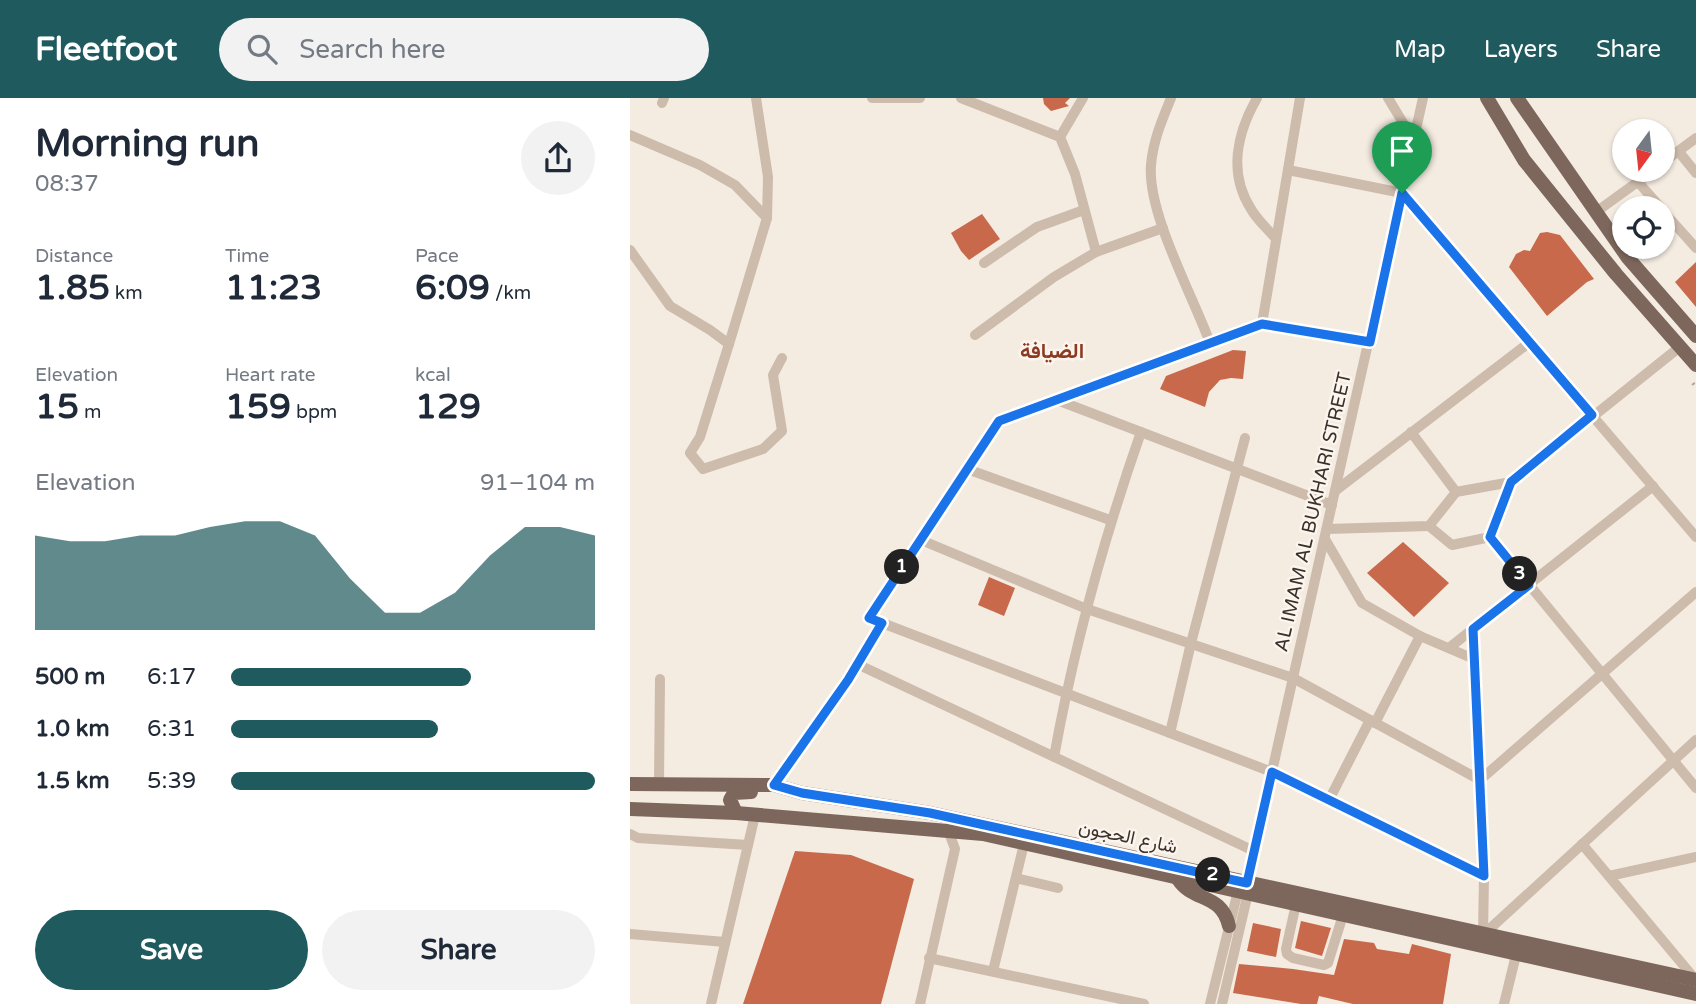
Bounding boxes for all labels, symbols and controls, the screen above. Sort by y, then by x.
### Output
search box [219,18,709,81]
text: Fleetfoot [35,30,177,69]
icon: search [243,30,281,68]
text: Search here [299,34,445,65]
text: Map [1394,35,1446,64]
text: Layers [1484,35,1558,64]
text: Share [1596,35,1661,64]
north arrow [1612,119,1675,182]
map controls [1612,119,1675,259]
text: Morning run [35,121,259,167]
button: share [521,121,595,195]
pin [1372,121,1432,193]
icon: arrive [1383,132,1421,170]
text: 08:37 [35,170,99,198]
button: locate [1612,196,1675,259]
text: Distance [35,245,113,267]
text: Time [225,245,269,267]
text: Pace [415,245,459,267]
text: 1.85 [35,267,110,309]
text: 11:23 [225,267,322,309]
text: 6:09 [415,267,490,309]
text: km [110,282,143,304]
text: /km [490,282,531,304]
district label: الضيافة [1020,339,1084,364]
text: Elevation [35,364,118,386]
text: Heart rate [225,364,316,386]
text: kcal [415,364,451,386]
street label: AL IMAM AL BUKHARI STREET [1270,370,1356,654]
text: 15 [35,386,79,428]
text: 159 [225,386,291,428]
text: 129 [415,386,481,428]
text: m [79,401,101,423]
text: bpm [291,401,337,423]
text: Elevation [35,469,136,497]
text: 91–104 m [480,469,595,497]
pin: 1 [884,550,920,584]
text: 1 [896,555,907,577]
pin: 3 [1502,556,1538,592]
text: 3 [1514,562,1525,584]
text: 500 m [35,663,105,691]
text: 6:17 [147,663,196,691]
text: 1.0 km [35,715,110,743]
text: 6:31 [147,715,196,743]
text: 1.5 km [35,767,110,795]
text: 5:39 [147,767,196,795]
street label: شارع الحجون [1076,816,1179,859]
pin: 2 [1196,858,1230,892]
text: 2 [1207,863,1218,885]
button: Save [35,910,308,990]
button: Share [322,910,595,990]

